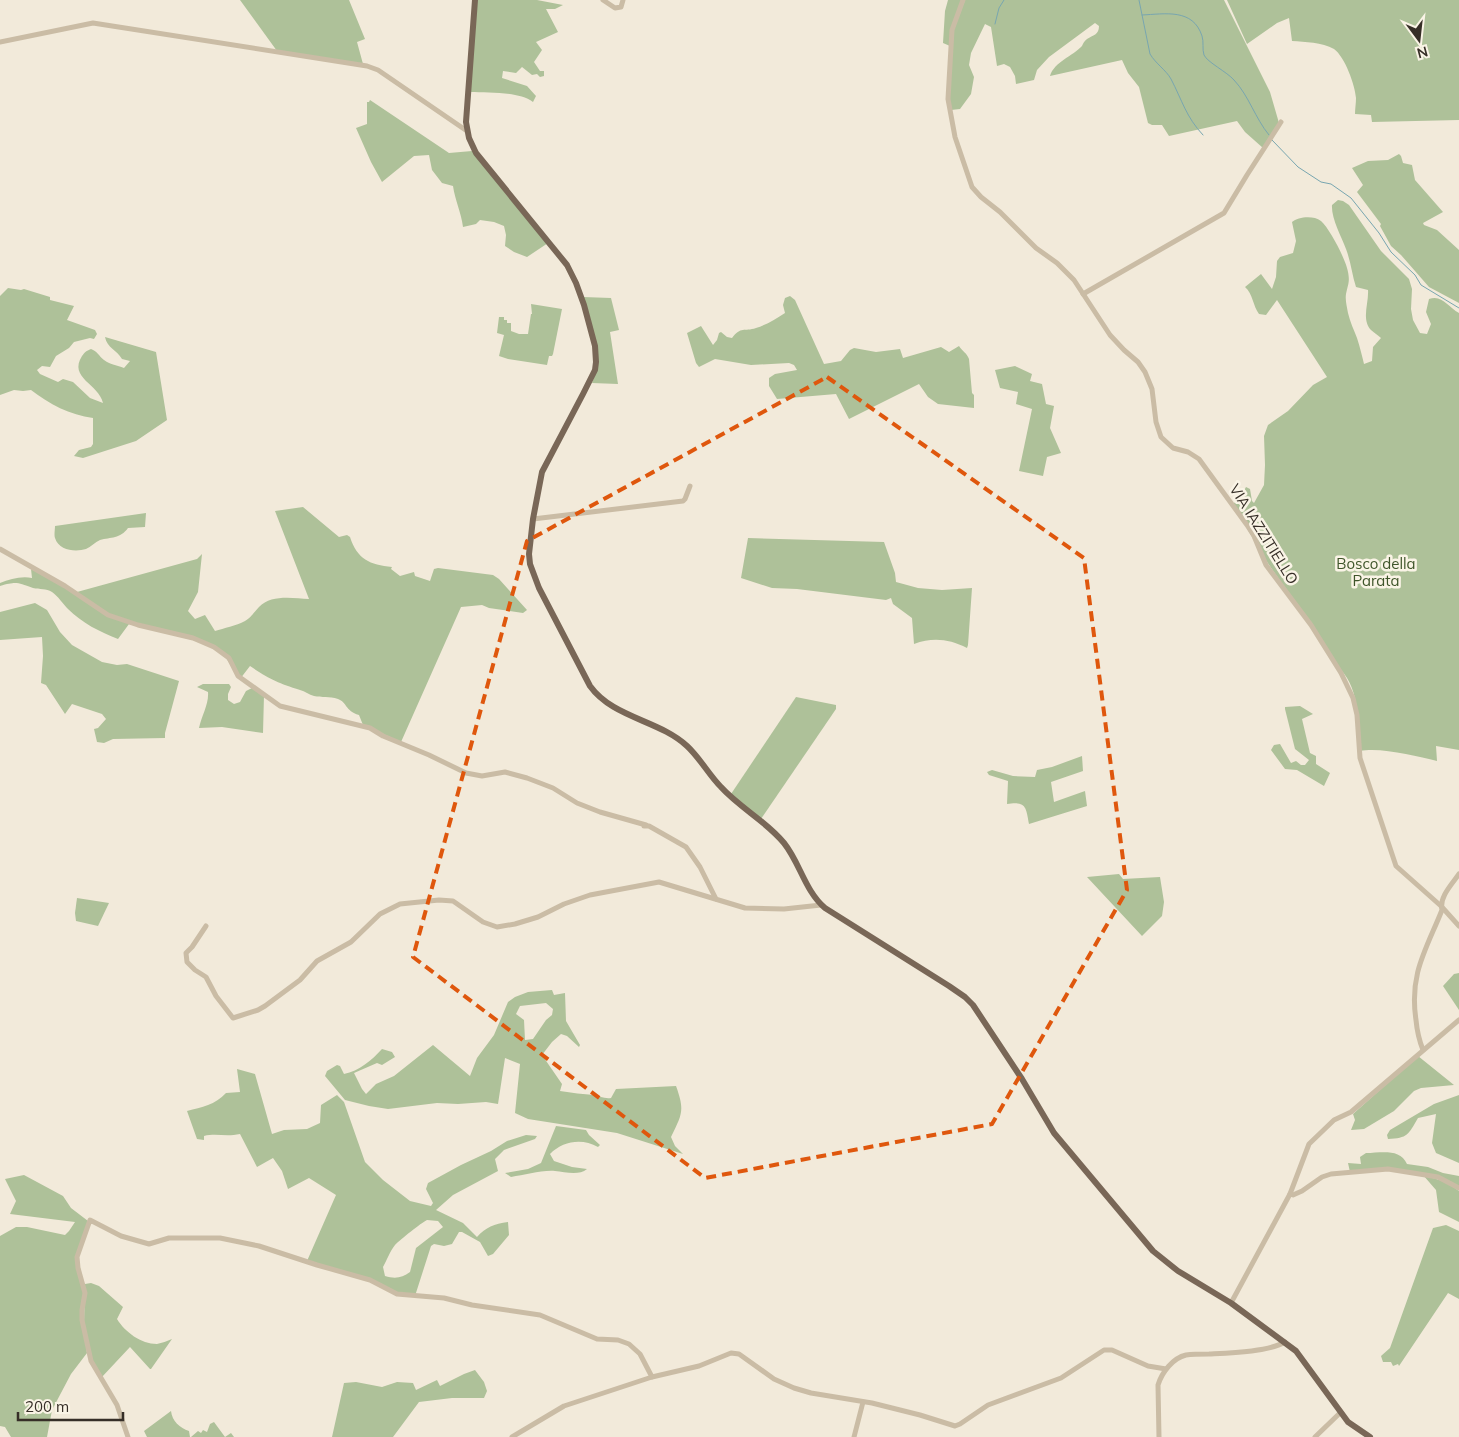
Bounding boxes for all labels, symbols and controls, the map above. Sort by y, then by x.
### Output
north arrow [1394,15,1444,65]
text: N [1415,42,1430,63]
street label: VIA IAZZITIELLO [1225,480,1303,588]
park label: Bosco della Parata [1336,554,1416,590]
scale bar [18,1390,122,1422]
text: 200 m [25,1397,69,1416]

